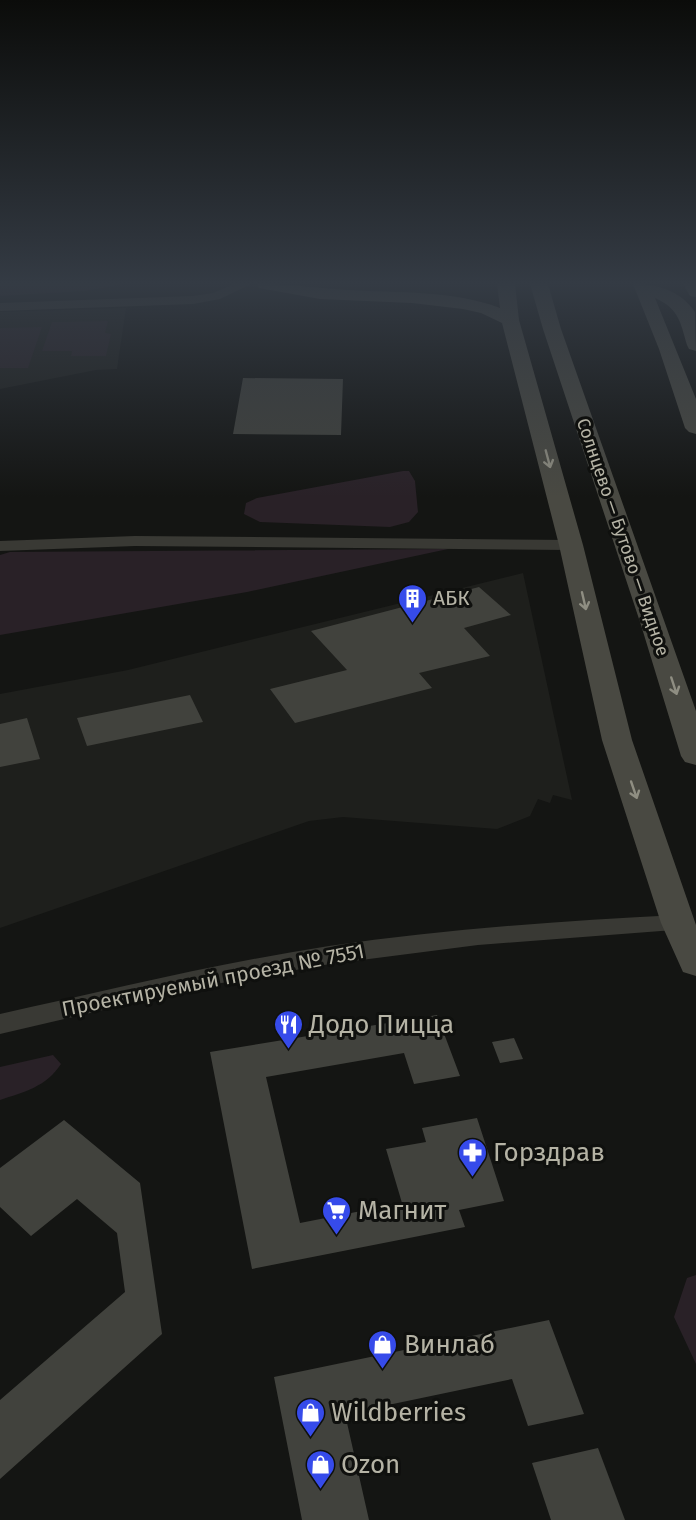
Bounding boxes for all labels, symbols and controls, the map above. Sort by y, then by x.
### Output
street label: Солнцево — Бутово — Видное [572,415,674,659]
one-way arrow [542,449,554,468]
building icon: АБК [396,582,428,624]
place label: АБК [433,585,470,611]
one-way arrow [579,592,591,611]
one-way arrow [669,676,680,695]
one-way arrow [630,780,641,799]
street label: Проектируемый проезд № 7551 [59,938,367,1022]
restaurant icon: Додо Пицца [272,1008,304,1050]
place label: Додо Пицца [308,1009,454,1040]
pharmacy icon: Горздрав [456,1136,488,1178]
place label: Горздрав [493,1137,605,1168]
supermarket icon: Магнит [321,1194,353,1236]
place label: Магнит [358,1195,447,1226]
shop icon: Винлаб [367,1328,399,1370]
place label: Винлаб [404,1329,495,1360]
shop icon: Wildberries [294,1396,326,1438]
place label: Wildberries [331,1397,466,1428]
shop icon: Ozon [304,1448,336,1490]
place label: Ozon [341,1449,400,1480]

